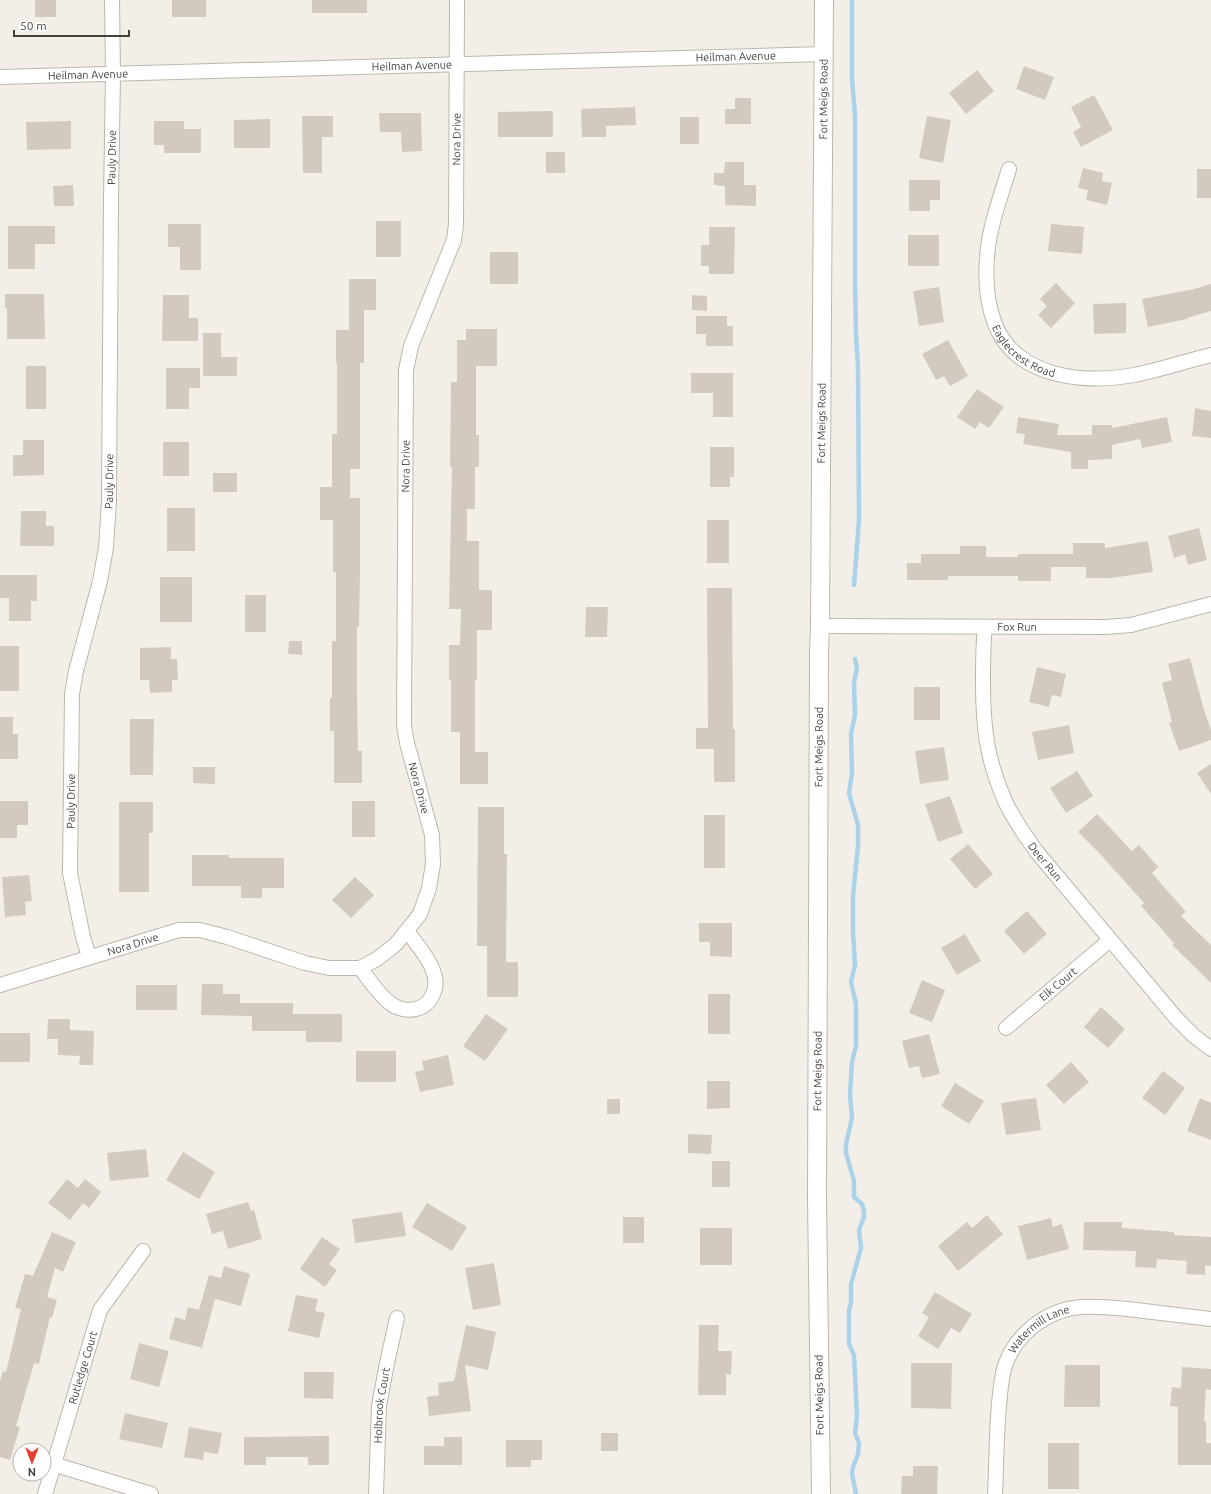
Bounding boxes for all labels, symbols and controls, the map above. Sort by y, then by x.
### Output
scale bar [14,12,129,38]
text: 50 m [20,19,47,32]
street label: Heilman Avenue [695,49,776,64]
street label: Heilman Avenue [371,58,452,73]
street label: Fort Meigs Road [817,59,830,139]
street label: Heilman Avenue [48,67,128,82]
street label: Nora Drive [450,113,462,166]
street label: Pauly Drive [105,130,118,185]
street label: Eaglecrest Road [990,323,1057,379]
street label: Fort Meigs Road [815,383,828,463]
street label: Nora Drive [399,440,412,493]
street label: Pauly Drive [103,454,115,509]
street label: Fox Run [997,621,1037,633]
street label: Fort Meigs Road [813,707,825,787]
street label: Nora Drive [406,761,432,815]
street label: Pauly Drive [64,774,77,829]
street label: Deer Run [1026,840,1064,883]
street label: Nora Drive [106,931,160,958]
street label: Elk Court [1037,964,1080,1003]
street label: Fort Meigs Road [811,1031,824,1111]
street label: Watermill Lane [1006,1303,1071,1355]
street label: Rutledge Court [66,1329,100,1406]
street label: Fort Meigs Road [812,1355,826,1435]
street label: Holbrook Court [372,1366,392,1443]
north arrow [12,1442,52,1482]
text: N [28,1466,36,1478]

